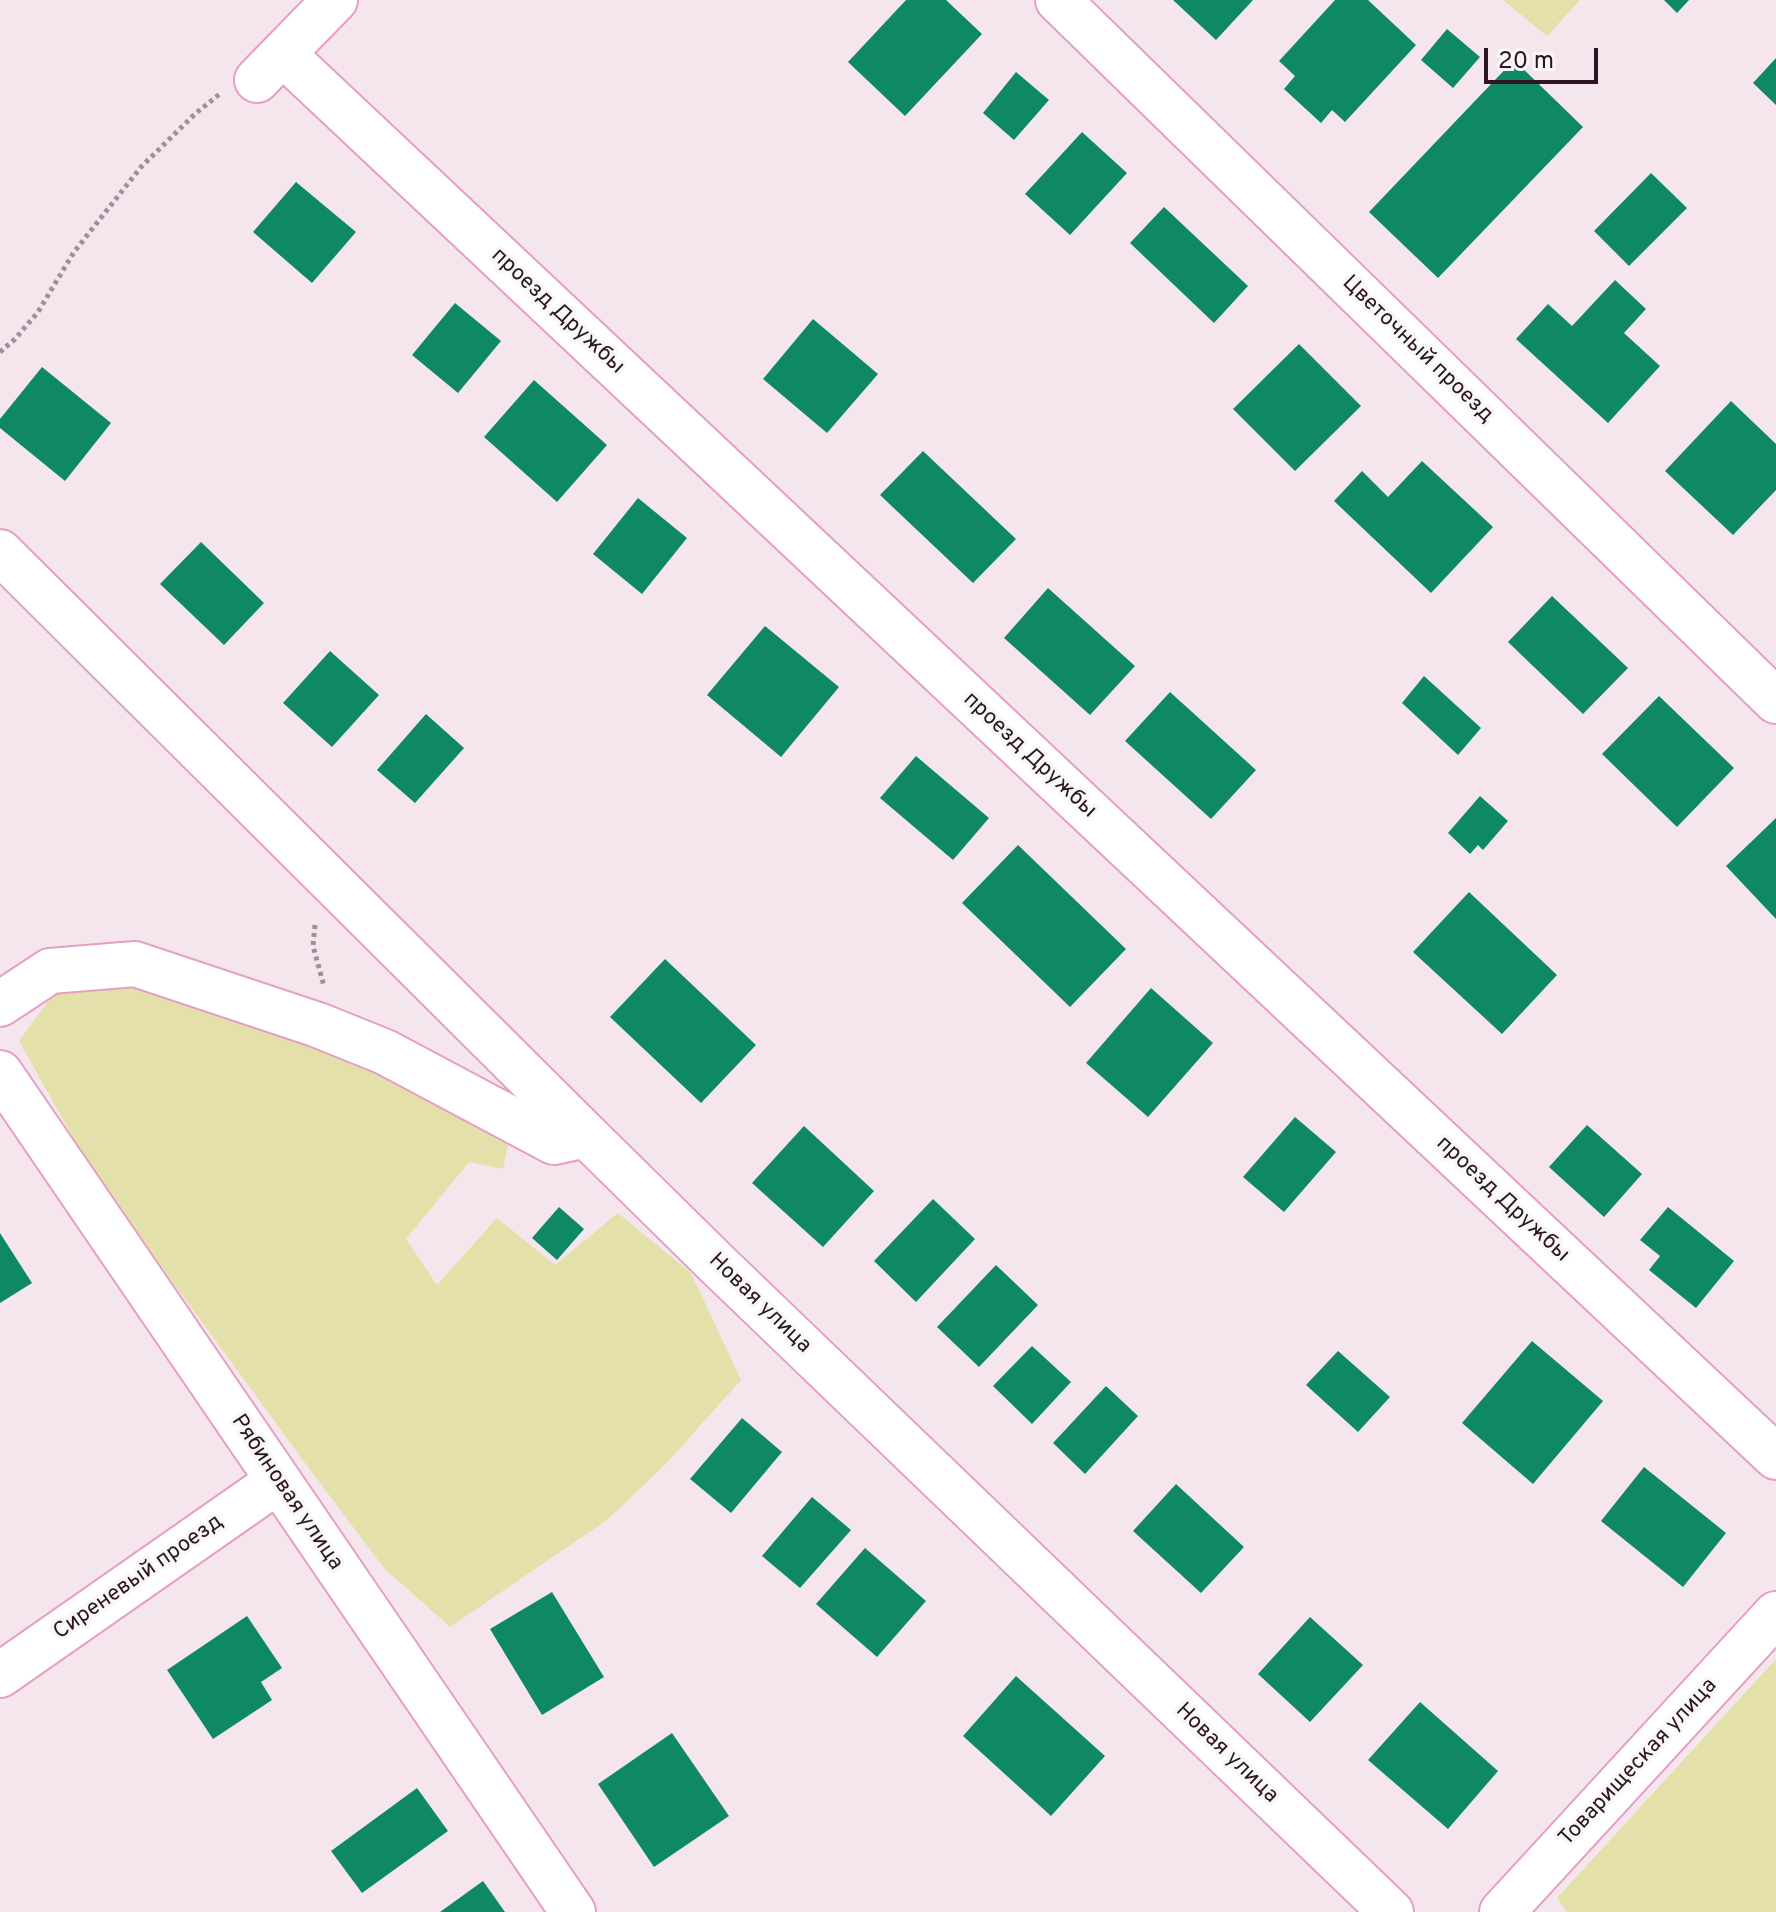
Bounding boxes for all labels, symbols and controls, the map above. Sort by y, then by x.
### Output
scale bar [1488,32,1602,82]
text: 20 m [1498,47,1554,77]
street label: проезд Дружбы [485,243,629,381]
street label: Цветочный проезд [1336,271,1498,429]
street label: проезд Дружбы [957,687,1101,825]
street label: проезд Дружбы [1430,1131,1574,1269]
street label: Новая улица [702,1248,816,1360]
street label: Рябиновая улица [224,1410,348,1576]
street label: Сиреневый проезд [49,1510,229,1646]
street label: Товарищеская улица [1554,1674,1724,1852]
street label: Новая улица [1169,1698,1283,1810]

